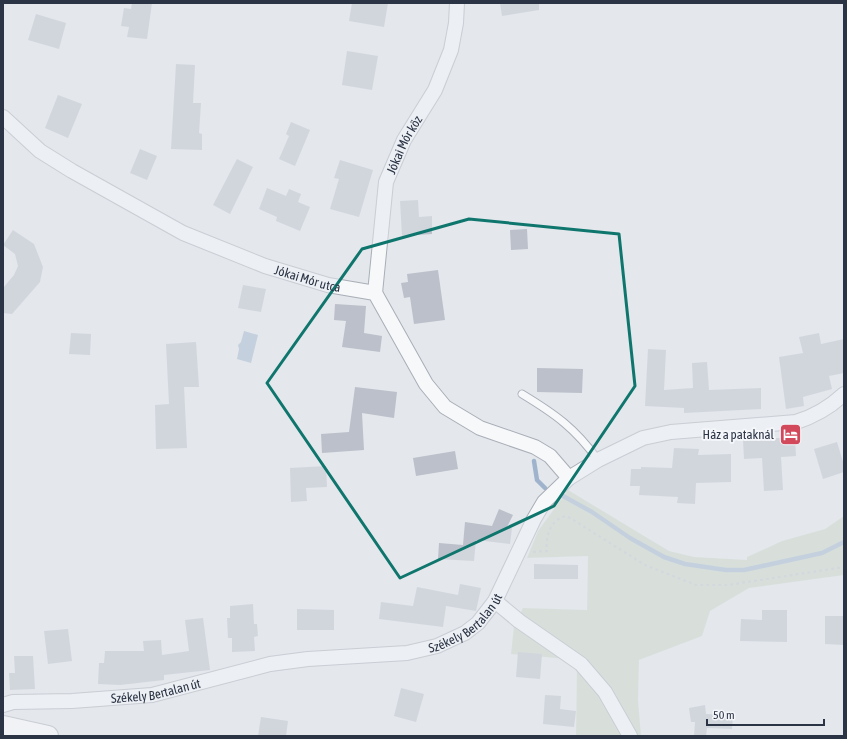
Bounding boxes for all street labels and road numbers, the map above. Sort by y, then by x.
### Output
street label: Jókai Mór köz [383,112,425,176]
street label: Jókai Mór utca [273,262,342,295]
street label: Székely Bertalan út [427,591,505,655]
street label: Székely Bertalan út [110,675,202,706]

